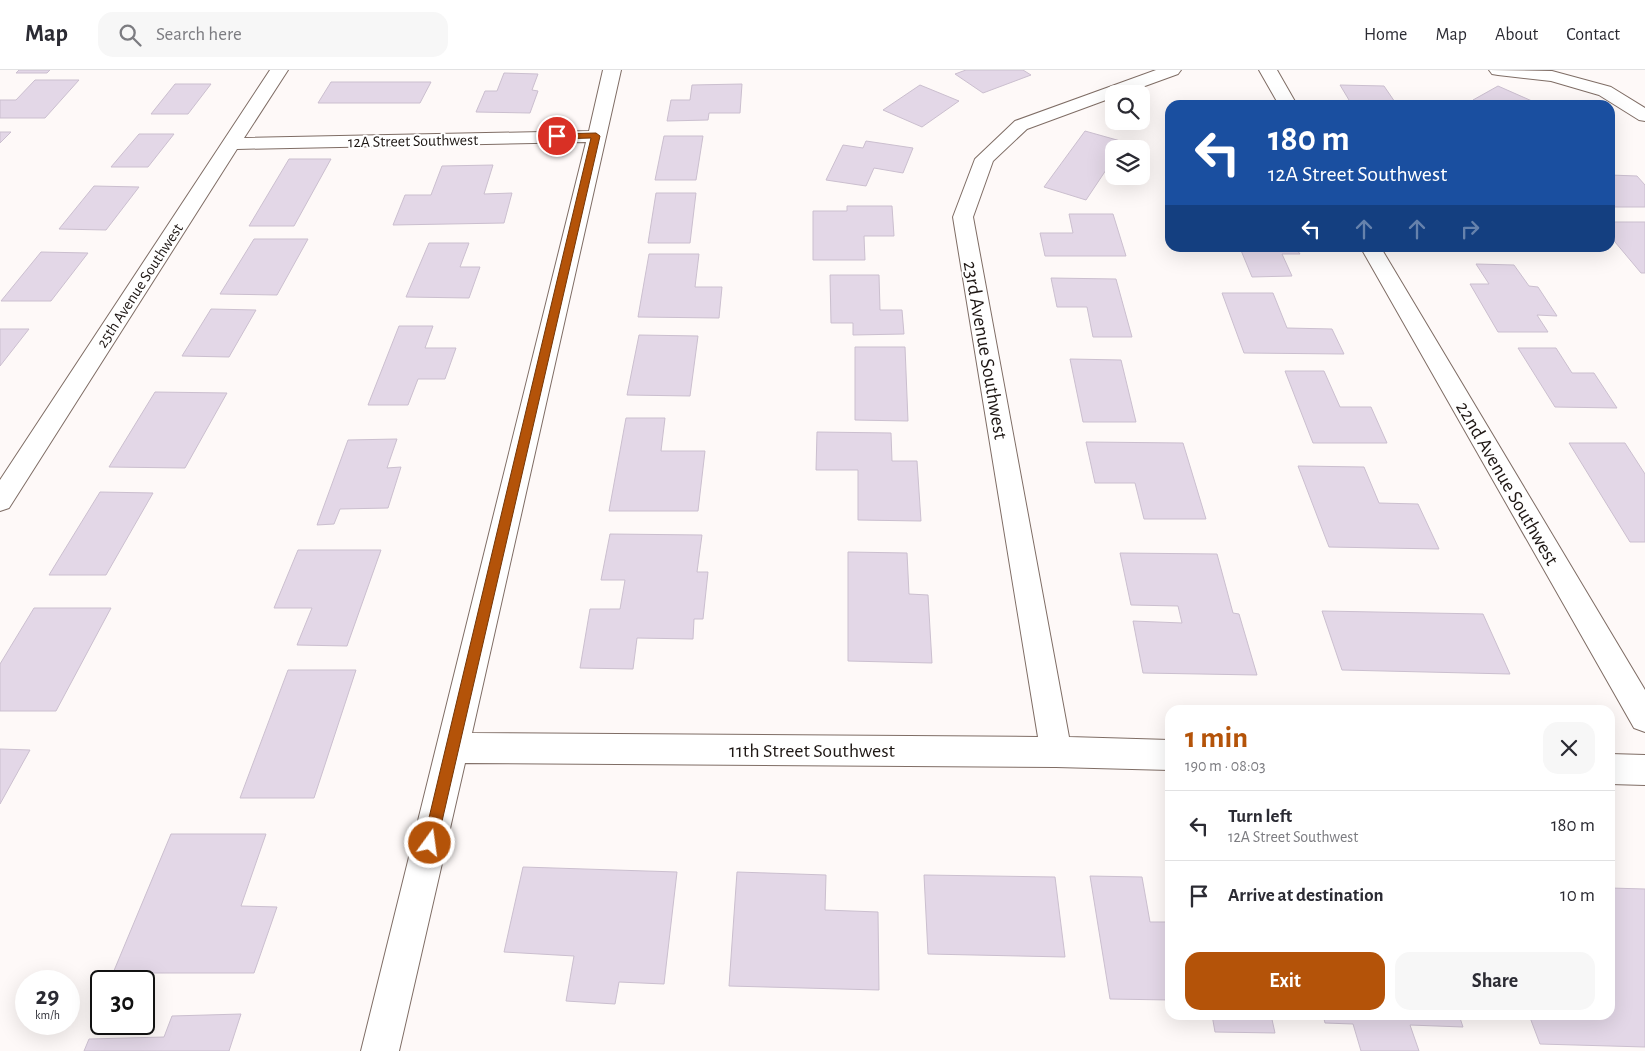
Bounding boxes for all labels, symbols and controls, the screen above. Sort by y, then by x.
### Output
search box [98,12,448,57]
icon: search [116,21,144,49]
text: Map [25,22,68,46]
text: Search here [156,25,242,44]
text: Home [1364,26,1407,44]
text: Map [1435,26,1467,44]
text: About [1495,26,1538,44]
text: Contact [1566,26,1620,44]
map controls [1105,85,1150,185]
button: search [1105,85,1150,130]
pin [536,115,578,157]
icon: left [1185,120,1250,185]
icon: arrive [543,122,571,150]
text: 180 m [1268,122,1350,157]
street label: 12A Street Southwest [348,132,478,150]
button: layers [1105,140,1150,185]
text: 12A Street Southwest [1268,163,1447,185]
icon: left [1297,215,1325,243]
icon: ahead [1350,215,1378,243]
icon: ahead [1403,215,1431,243]
icon: right [1456,215,1484,243]
street label: 25th Avenue Southwest [94,221,186,351]
street label: 23rd Avenue Southwest [959,259,1011,441]
street label: 22nd Avenue Southwest [1452,398,1562,569]
button: close [1543,722,1595,774]
text: 1 min [1185,723,1248,753]
street label: 11th Street Southwest [729,741,896,761]
text: 190 m · 08:03 [1185,758,1266,774]
text: Turn left [1228,807,1292,826]
icon: left [1185,812,1213,840]
position arrow [403,816,455,868]
text: 180 m [1551,816,1595,835]
text: 12A Street Southwest [1228,829,1358,845]
icon: arrive [1185,882,1213,910]
text: Arrive at destination [1228,886,1384,905]
text: 10 m [1560,886,1595,905]
button: Exit [1185,952,1385,1010]
button: Share [1395,952,1595,1010]
speed limit sign: 30 [90,970,155,1035]
text: 29 [36,984,59,1009]
text: km/h [35,1009,60,1021]

